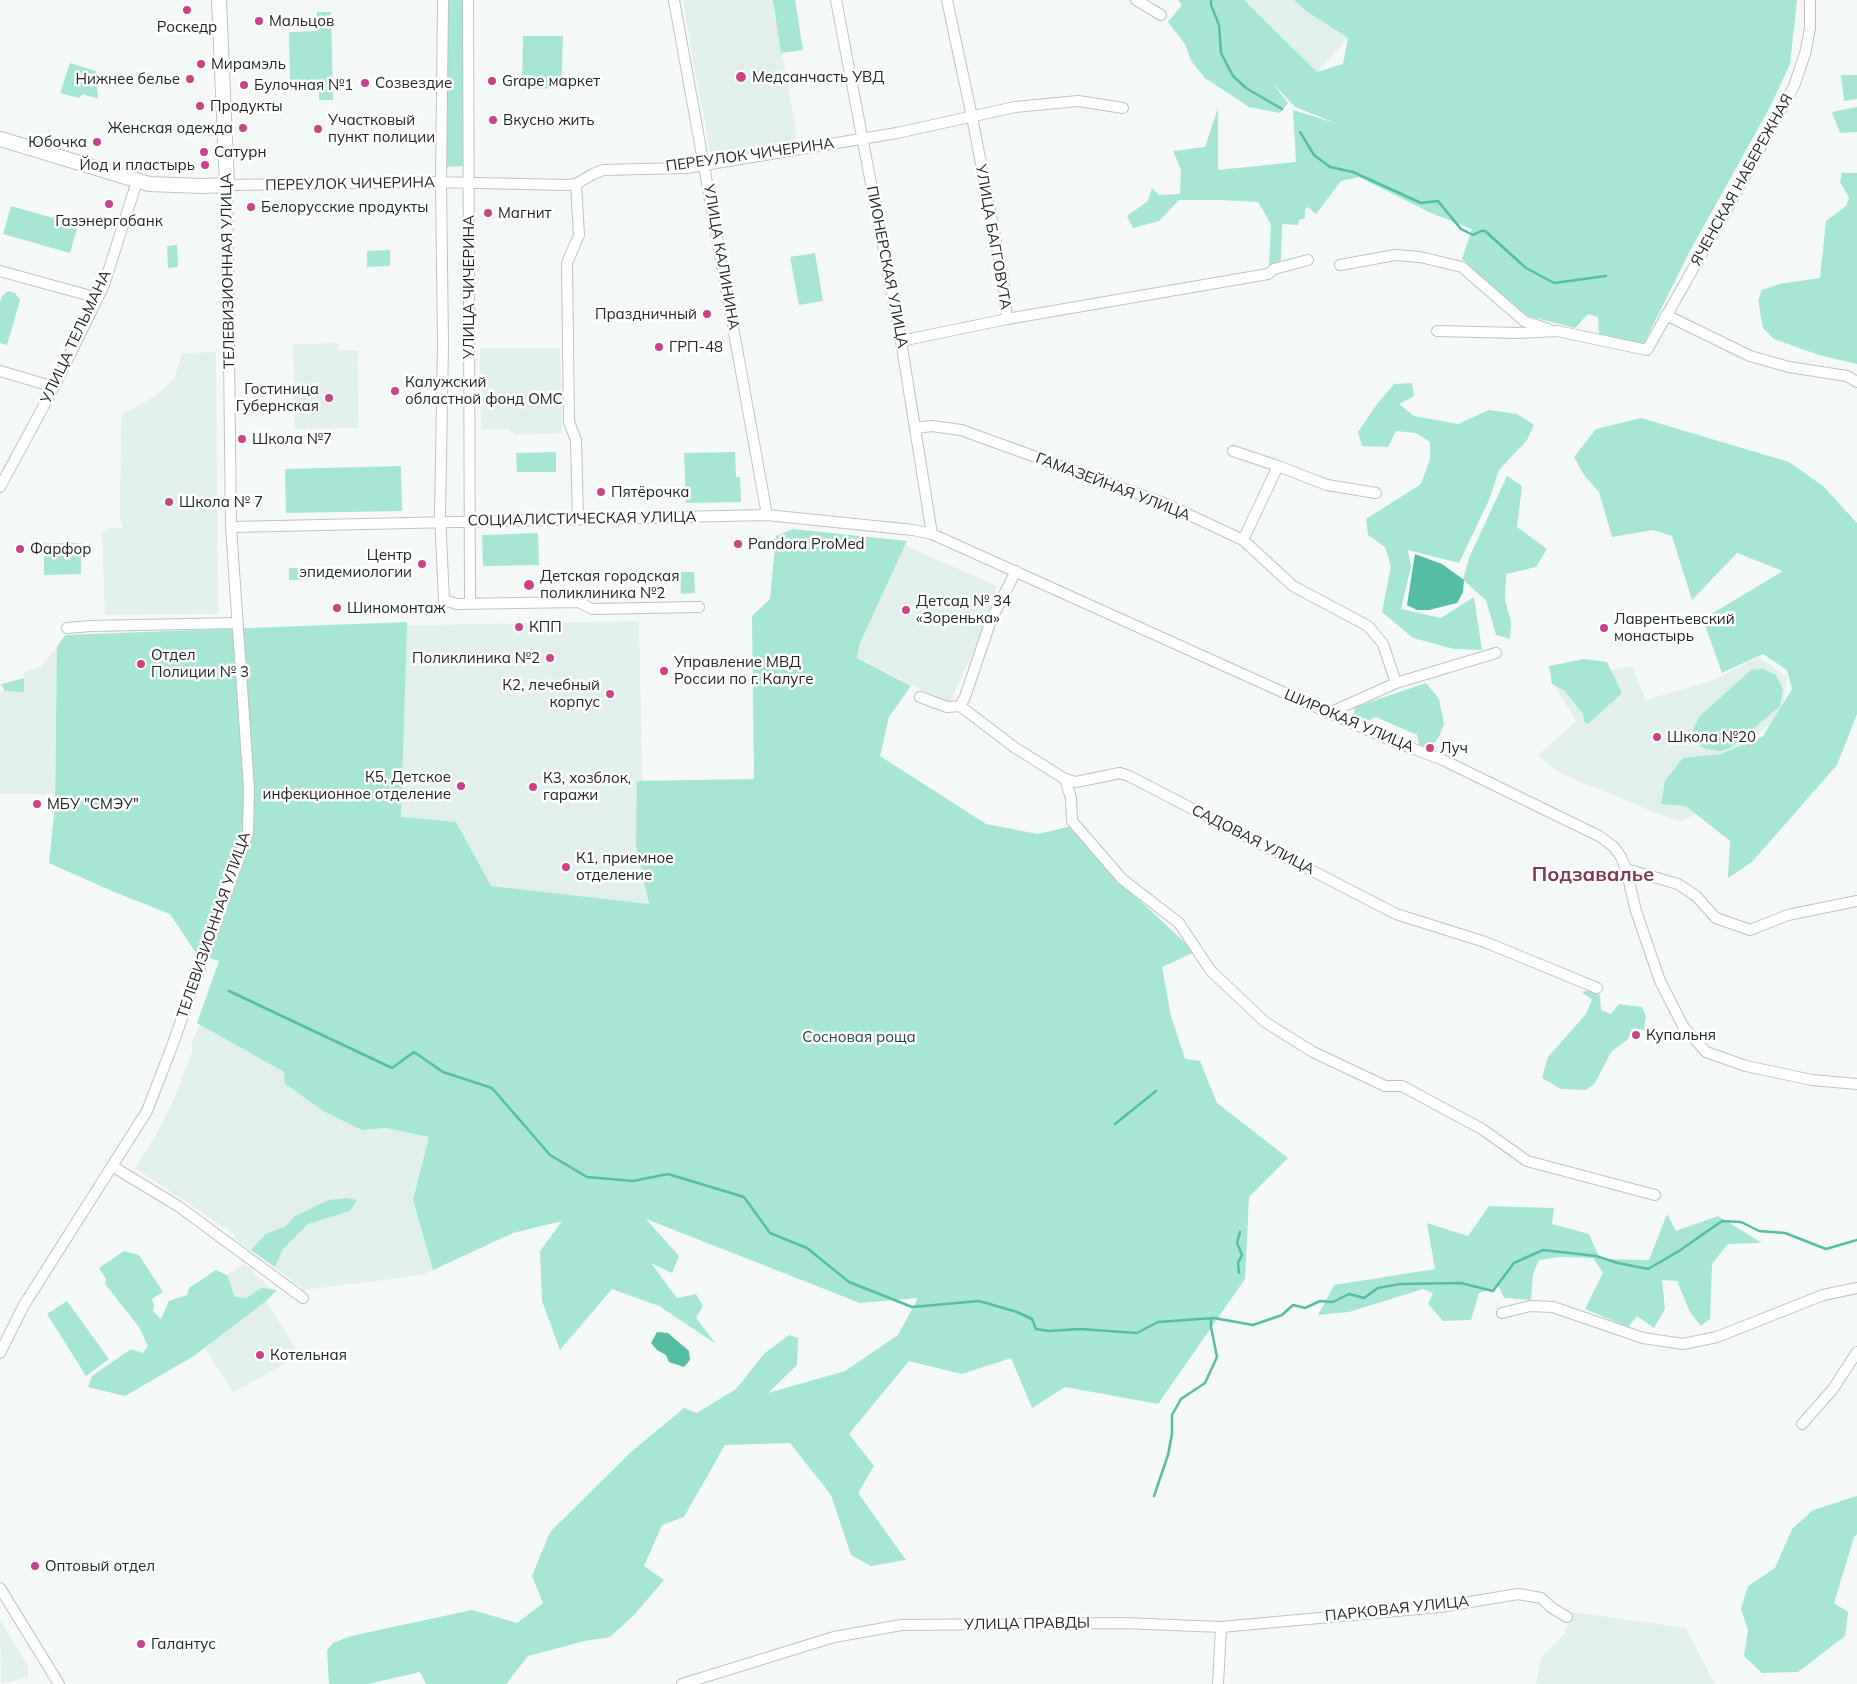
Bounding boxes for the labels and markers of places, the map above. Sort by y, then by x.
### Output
marker: Роскедр [181,4,193,16]
place label: Мальцов [269,12,334,30]
marker: Мальцов [253,15,265,27]
place label: Роскедр [157,18,217,36]
place label: Мирамэль [211,55,286,73]
marker: Мирамэль [195,58,207,70]
place label: Медсанчасть УВД [752,68,884,86]
place label: Нижнее белье [76,70,180,88]
marker: Медсанчасть УВД [734,70,748,84]
place label: Grape маркет [502,72,600,90]
marker: Нижнее белье [184,73,196,85]
place label: Созвездие [375,74,452,92]
marker: Grape маркет [486,75,498,87]
place label: Булочная №1 [254,76,353,94]
marker: Созвездие [359,77,371,89]
marker: Булочная №1 [238,79,250,91]
place label: Продукты [210,97,283,115]
marker: Продукты [194,100,206,112]
place label: Участковый пункт полиции [328,111,435,146]
place label: Вкусно жить [503,111,595,129]
marker: Вкусно жить [487,114,499,126]
place label: Женская одежда [107,119,233,137]
marker: Женская одежда [237,122,249,134]
marker: Участковый пункт полиции [312,123,324,135]
place label: Юбочка [28,133,87,151]
marker: Юбочка [91,136,103,148]
place label: Сатурн [214,143,266,161]
marker: Сатурн [198,146,210,158]
place label: Йод и пластырь [79,156,195,174]
marker: Йод и пластырь [199,159,211,171]
marker: Газэнергобанк [103,198,115,210]
place label: Белорусские продукты [261,198,429,216]
marker: Белорусские продукты [245,201,257,213]
place label: Магнит [498,204,551,222]
marker: Магнит [482,207,494,219]
place label: Газэнергобанк [55,212,163,230]
place label: Праздничный [595,305,697,323]
marker: Праздничный [701,308,713,320]
place label: ГРП-48 [669,338,723,356]
marker: ГРП-48 [653,341,665,353]
place label: Калужский областной фонд ОМС [405,373,563,408]
place label: Гостиница Губернская [236,380,319,415]
marker: Калужский областной фонд ОМС [389,385,401,397]
marker: Гостиница Губернская [323,392,335,404]
place label: Школа №7 [252,430,332,448]
marker: Школа №7 [236,433,248,445]
place label: Пятёрочка [611,483,689,501]
marker: Пятёрочка [595,486,607,498]
place label: Школа № 7 [179,493,263,511]
marker: Школа № 7 [163,496,175,508]
place label: Pandora ProMed [748,535,865,553]
marker: Pandora ProMed [732,538,744,550]
place label: Фарфор [30,540,91,558]
marker: Фарфор [14,543,26,555]
place label: Центр эпидемиологии [299,546,412,581]
marker: Центр эпидемиологии [416,558,428,570]
place label: Детская городская поликлиника №2 [540,567,679,602]
marker: Детская городская поликлиника №2 [522,578,536,592]
place label: Детсад № 34 «Зоренька» [916,592,1011,627]
place label: Шиномонтаж [347,599,446,617]
marker: Шиномонтаж [331,602,343,614]
marker: Детсад № 34 «Зоренька» [900,604,912,616]
place label: Лаврентьевский монастырь [1614,610,1735,645]
place label: КПП [529,618,562,636]
marker: КПП [513,621,525,633]
marker: Лаврентьевский монастырь [1598,622,1610,634]
place label: Отдел Полиции № 3 [151,646,249,681]
place label: Поликлиника №2 [412,649,540,667]
marker: Поликлиника №2 [544,652,556,664]
place label: Управление МВД России по г. Калуге [674,653,813,688]
marker: Отдел Полиции № 3 [135,658,147,670]
marker: Управление МВД России по г. Калуге [658,665,670,677]
place label: К2, лечебный корпус [502,676,600,711]
marker: К2, лечебный корпус [604,688,616,700]
place label: Школа №20 [1667,728,1756,746]
marker: Школа №20 [1651,731,1663,743]
place label: Луч [1440,739,1468,757]
marker: Луч [1424,742,1436,754]
place label: К5, Детское инфекционное отделение [263,768,451,803]
place label: К3, хозблок, гаражи [543,769,631,804]
marker: К5, Детское инфекционное отделение [455,780,467,792]
marker: К3, хозблок, гаражи [527,781,539,793]
place label: МБУ "СМЭУ" [47,795,139,813]
marker: МБУ "СМЭУ" [31,798,43,810]
place label: К1, приемное отделение [576,849,674,884]
marker: К1, приемное отделение [560,861,572,873]
place label: Купальня [1646,1026,1716,1044]
marker: Купальня [1630,1029,1642,1041]
place label: Котельная [270,1346,347,1364]
marker: Котельная [254,1349,266,1361]
place label: Оптовый отдел [45,1557,155,1575]
marker: Оптовый отдел [29,1560,41,1572]
place label: Галантус [151,1635,216,1653]
marker: Галантус [135,1638,147,1650]

